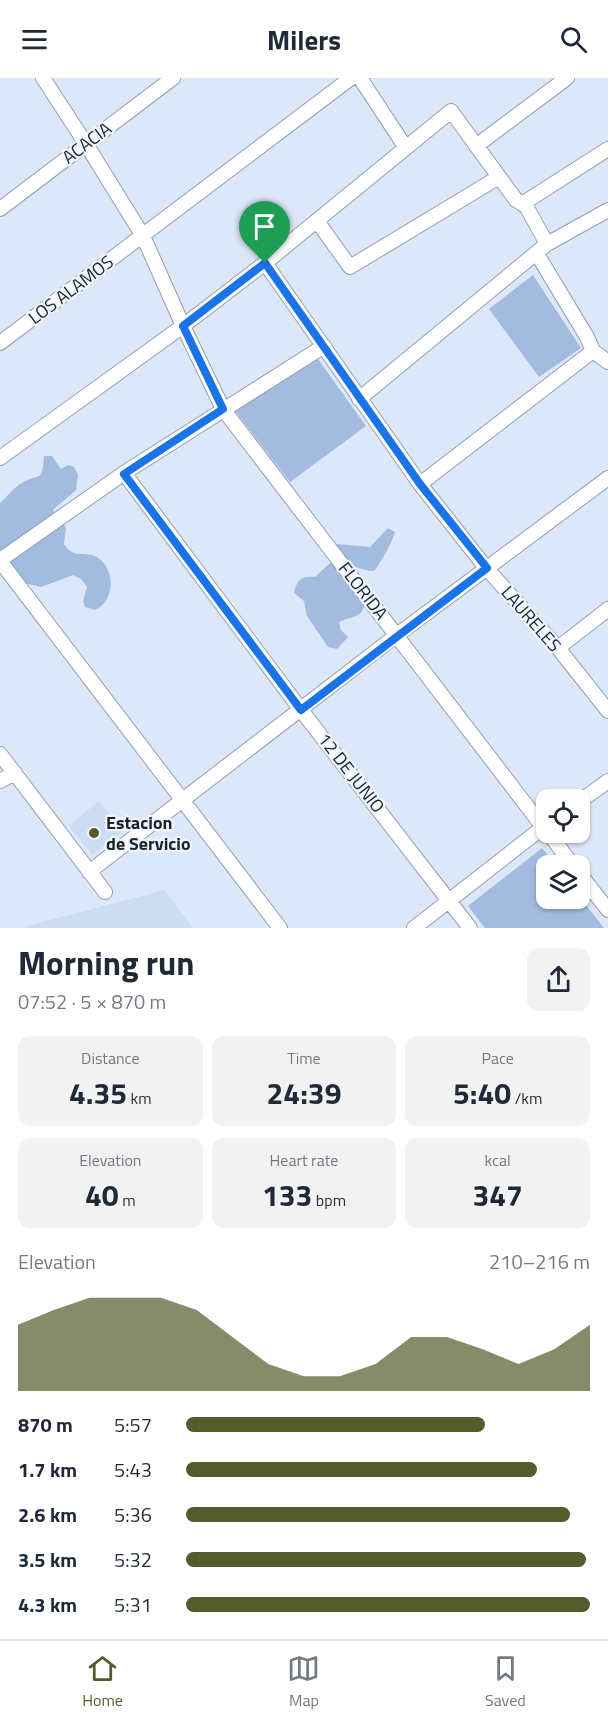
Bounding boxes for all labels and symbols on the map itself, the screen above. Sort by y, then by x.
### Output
street label: ACACIA [56,115,117,170]
pin [239,201,290,263]
street label: LOS ALAMOS [22,249,119,331]
street label: FLORIDA [332,556,395,626]
street label: LAURELES [495,580,568,658]
street label: 12 DE JUNIO [312,727,391,818]
place label: Estacion de Servicio [106,809,191,857]
marker: Estacion de Servicio [87,826,101,840]

